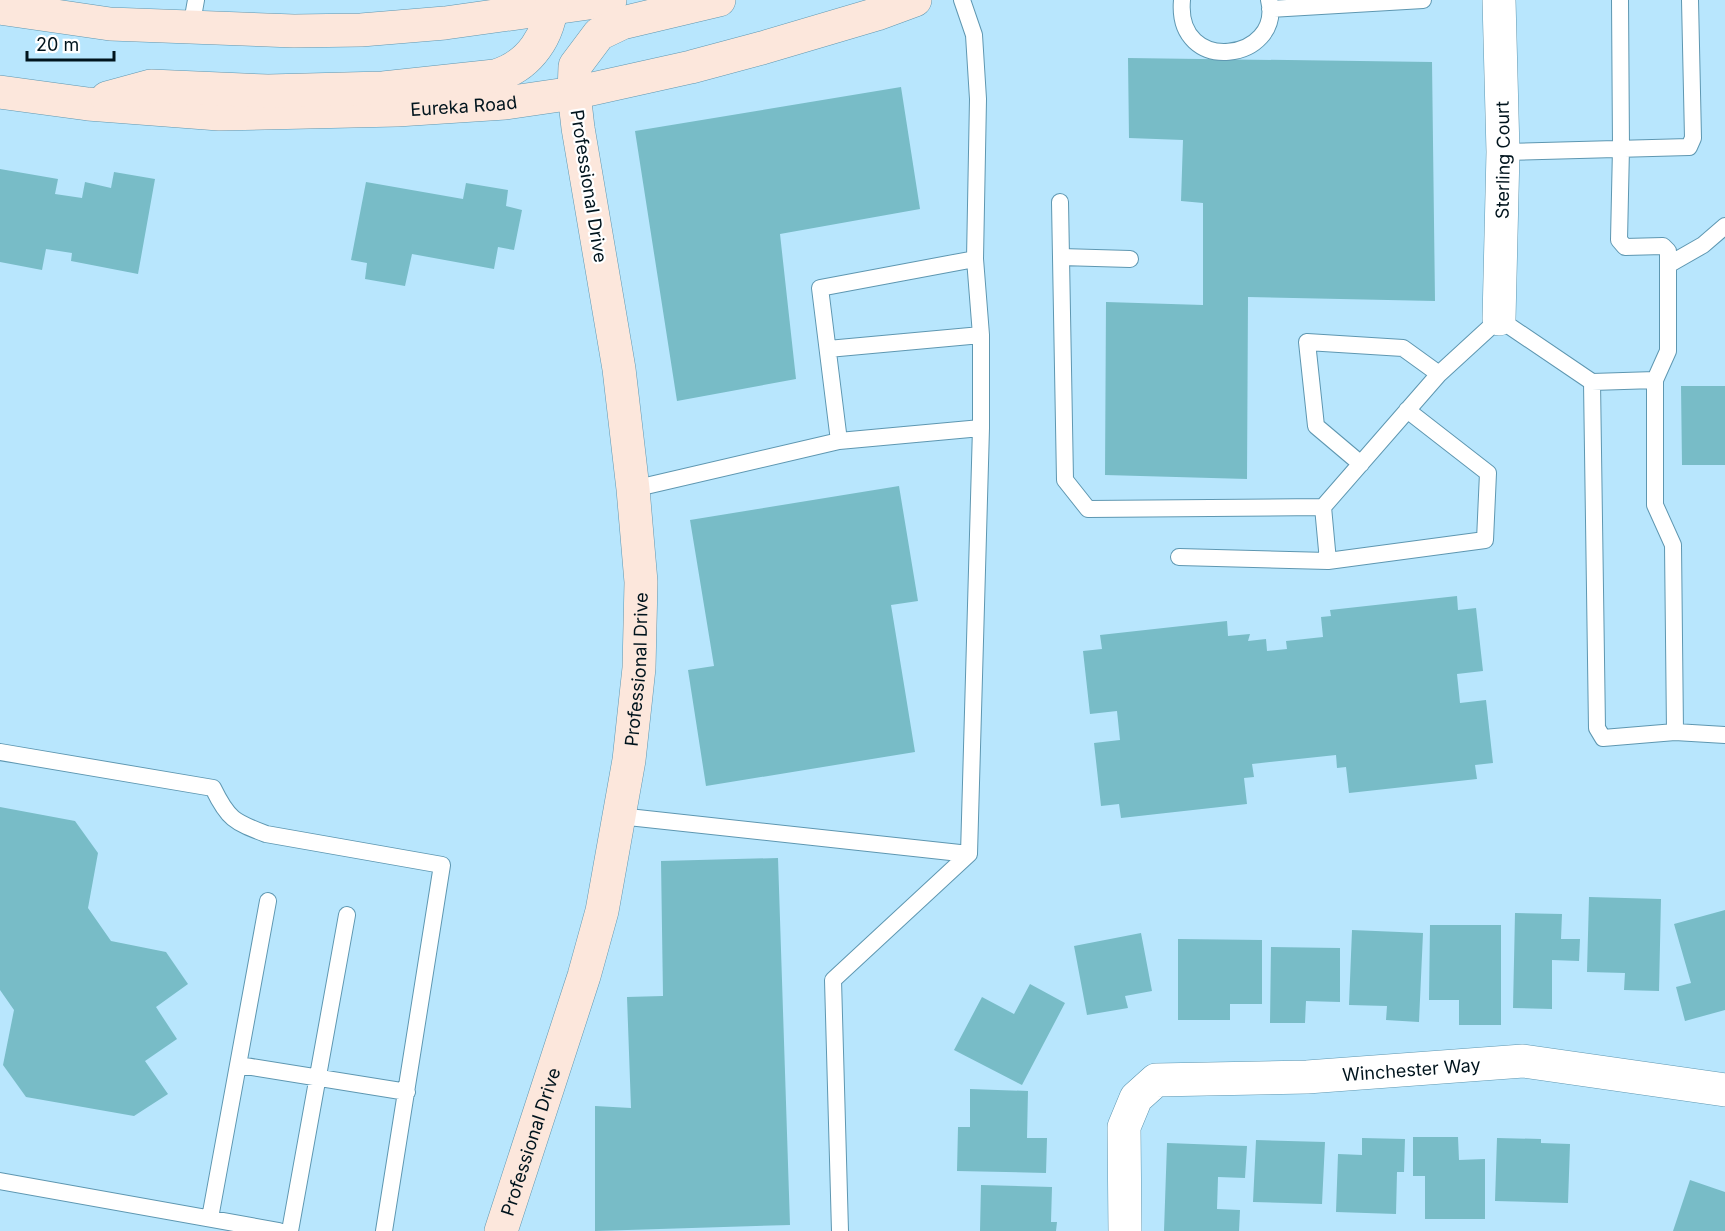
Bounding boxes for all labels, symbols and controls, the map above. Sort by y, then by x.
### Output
scale bar [27,24,114,62]
text: 20 m [36,34,79,55]
street label: Eureka Road [410,91,518,120]
street label: Sterling Court [1491,101,1514,219]
street label: Professional Drive [567,108,611,264]
street label: Professional Drive [620,592,651,747]
street label: Winchester Way [1342,1054,1481,1085]
street label: Professional Drive [496,1065,564,1218]

